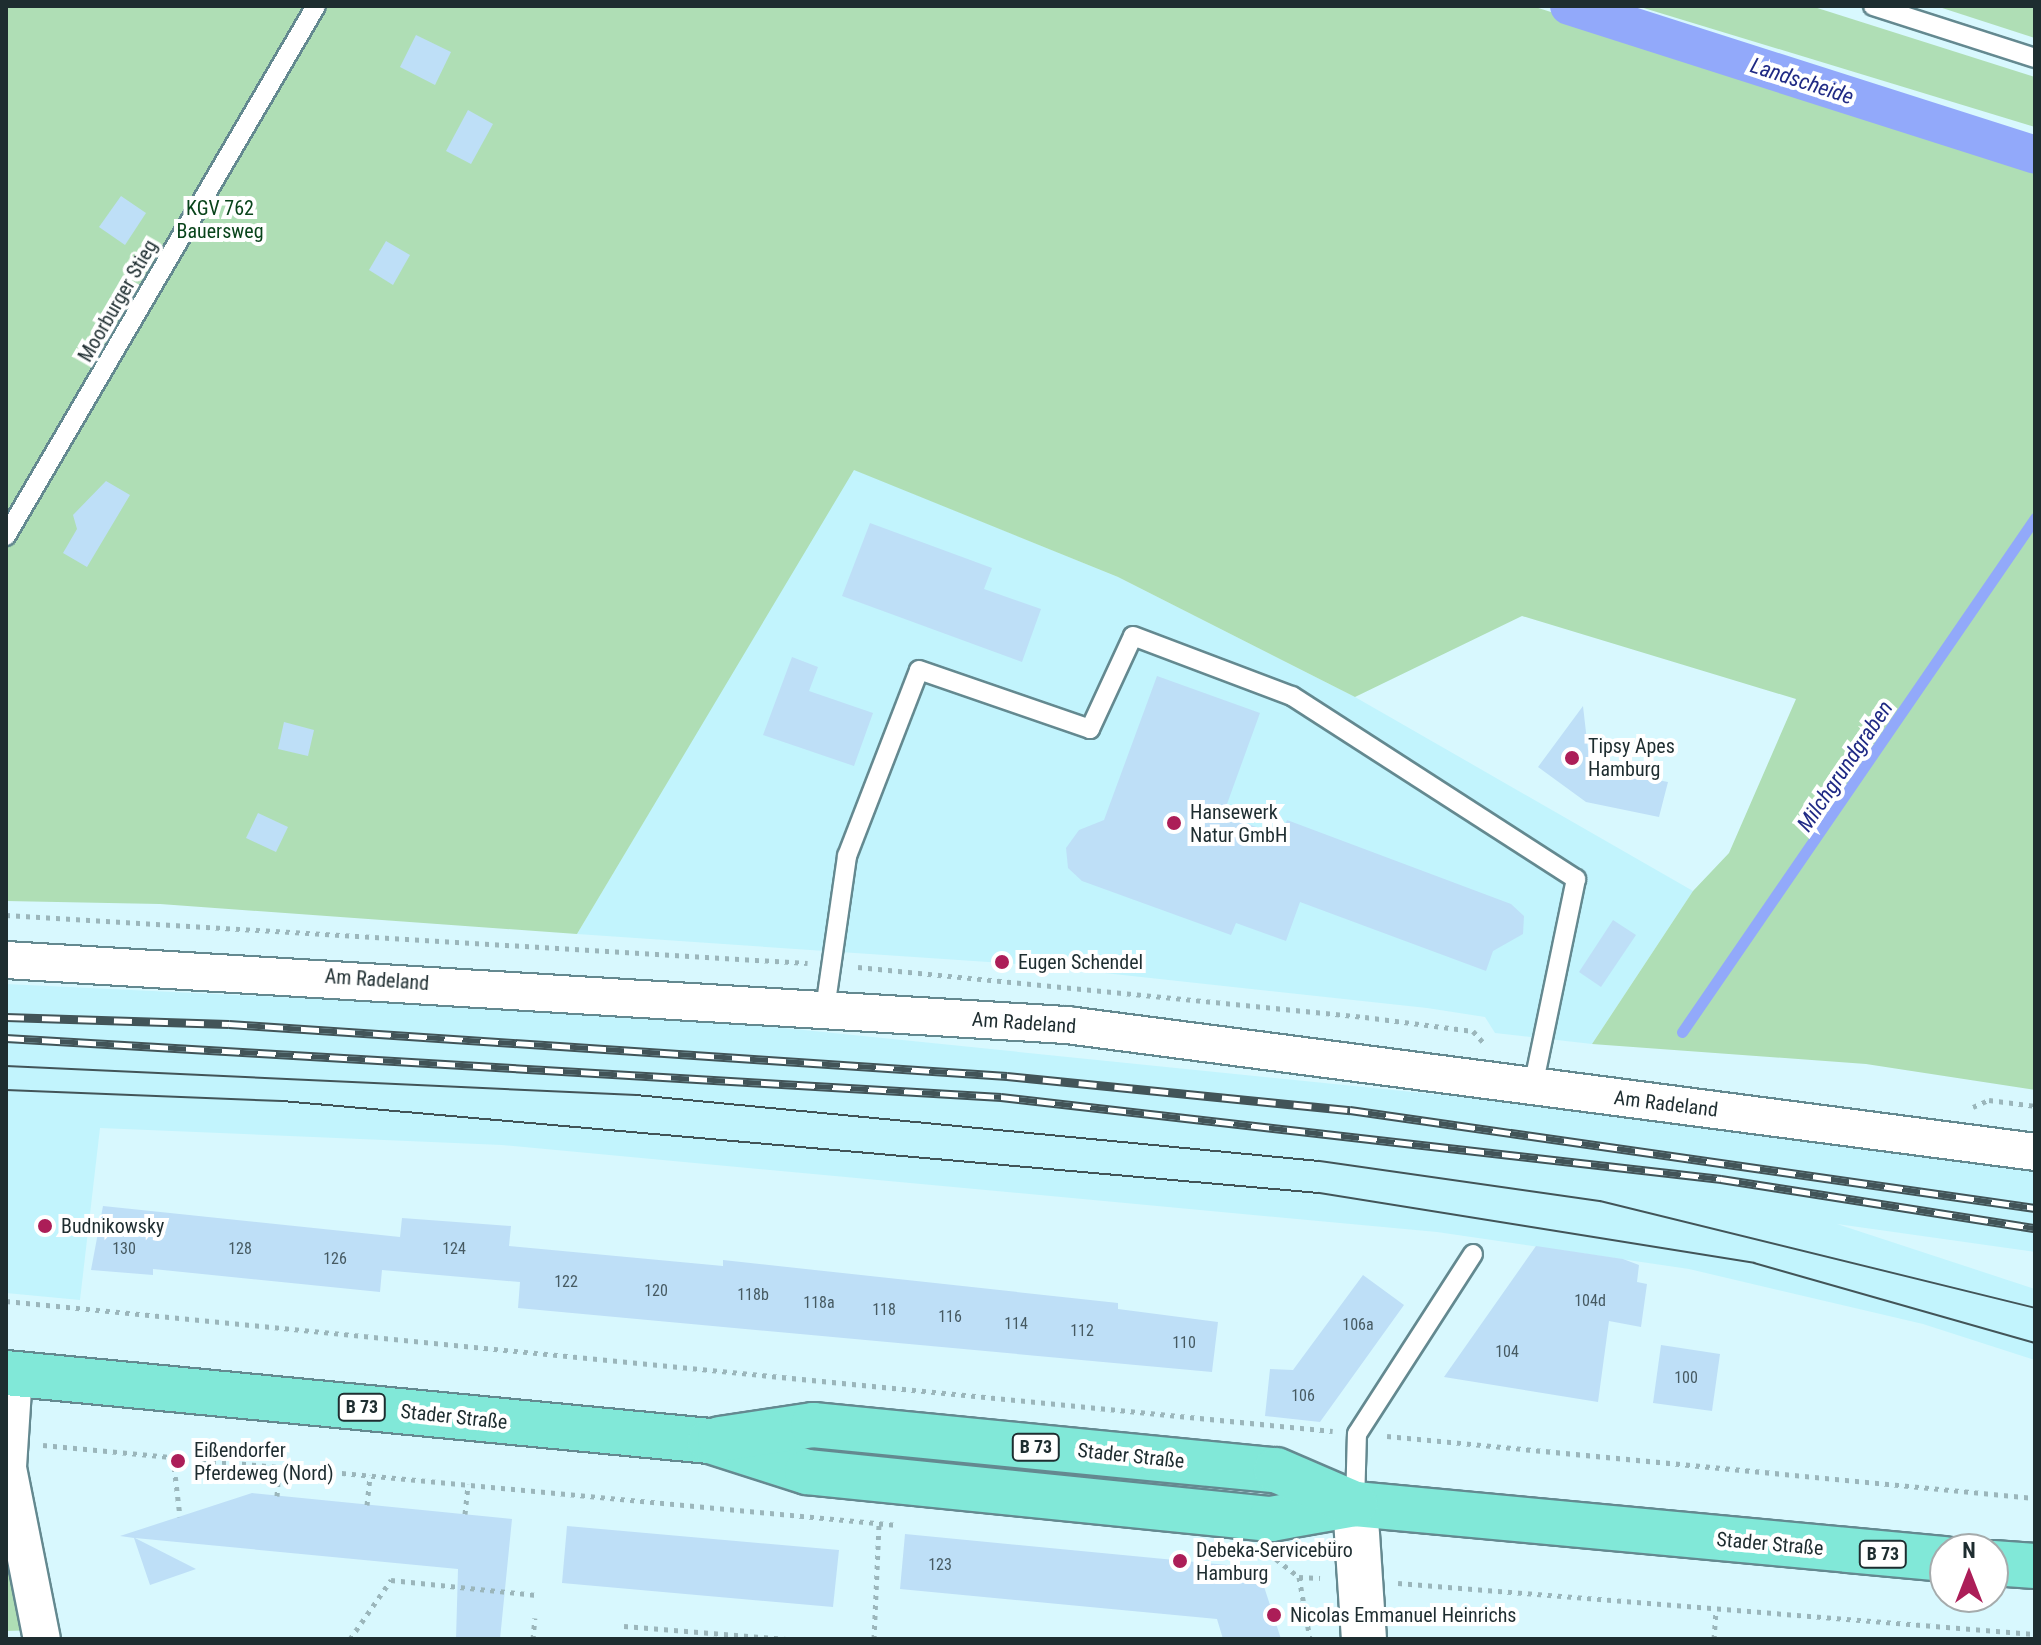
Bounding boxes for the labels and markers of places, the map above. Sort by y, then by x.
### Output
place label: Tipsy Apes Hamburg [1588,734,1675,781]
marker: Tipsy Apes Hamburg [1563,749,1581,767]
place label: Hansewerk Natur GmbH [1190,800,1287,847]
marker: Hansewerk Natur GmbH [1165,814,1183,832]
place label: Eugen Schendel [1018,950,1143,974]
marker: Eugen Schendel [993,953,1011,971]
place label: Budnikowsky [61,1214,164,1238]
marker: Budnikowsky [36,1217,54,1235]
place label: Eißendorfer Pferdeweg (Nord) [194,1438,334,1485]
marker: Eißendorfer Pferdeweg (Nord) [169,1452,187,1470]
place label: Debeka-Servicebüro Hamburg [1196,1538,1353,1585]
marker: Debeka-Servicebüro Hamburg [1171,1552,1189,1570]
place label: Nicolas Emmanuel Heinrichs [1290,1603,1516,1627]
marker: Nicolas Emmanuel Heinrichs [1265,1606,1283,1624]

